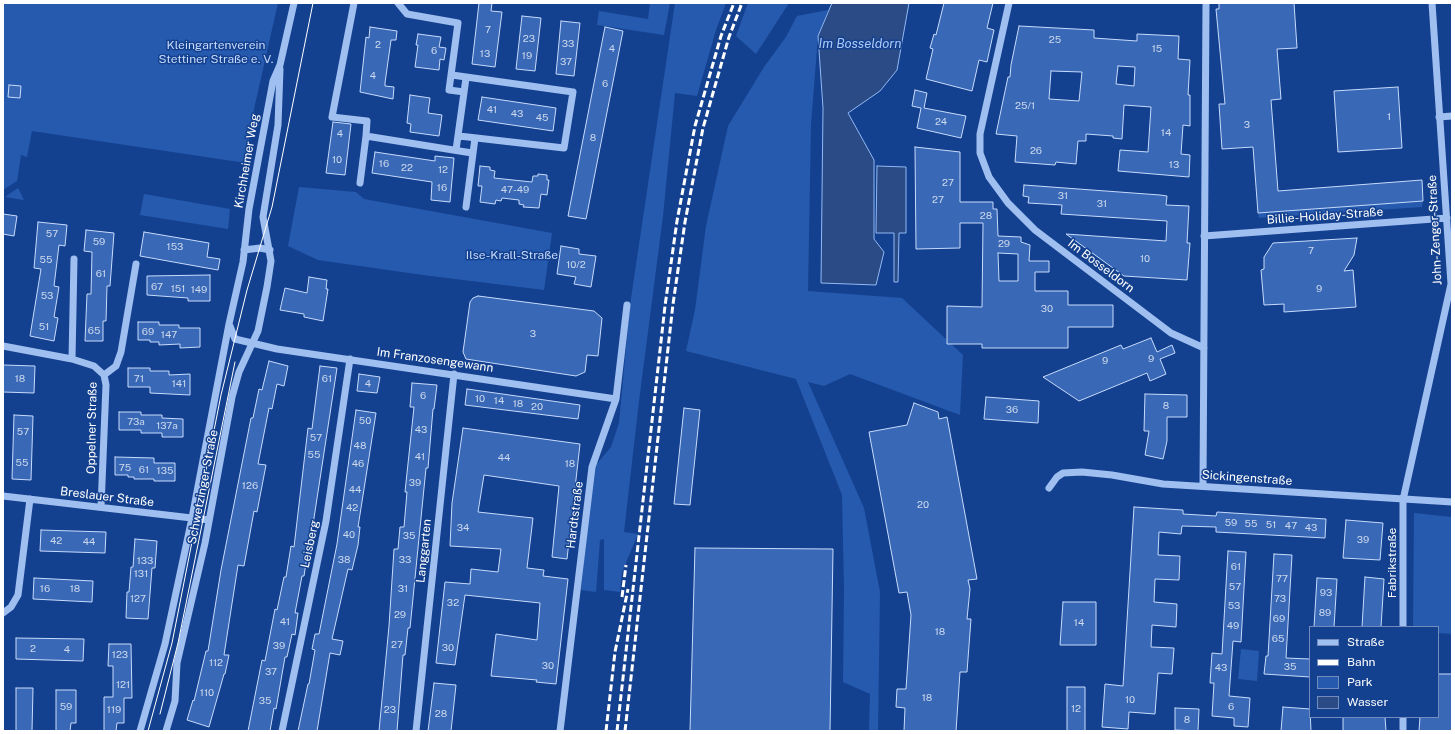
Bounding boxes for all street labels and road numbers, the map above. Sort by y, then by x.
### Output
street label: Kirchheimer Weg [232,113,262,209]
street label: John-Zenger-Straße [1425,174,1445,286]
street label: Billie-Holiday-Straße [1266,205,1384,227]
street label: Im Bosseldorn [1065,236,1137,296]
street label: Im Franzosengewann [376,345,494,375]
street label: Oppelner Straße [84,382,100,474]
street label: Schwetzinger Straße [185,428,221,546]
street label: Sickingenstraße [1201,468,1293,488]
street label: Hardtstraße [564,480,586,550]
street label: Breslauer Straße [59,484,155,510]
street label: Langgarten [413,518,435,584]
street label: Leisberg [298,519,322,569]
street label: Fabrikstraße [1385,528,1399,598]

